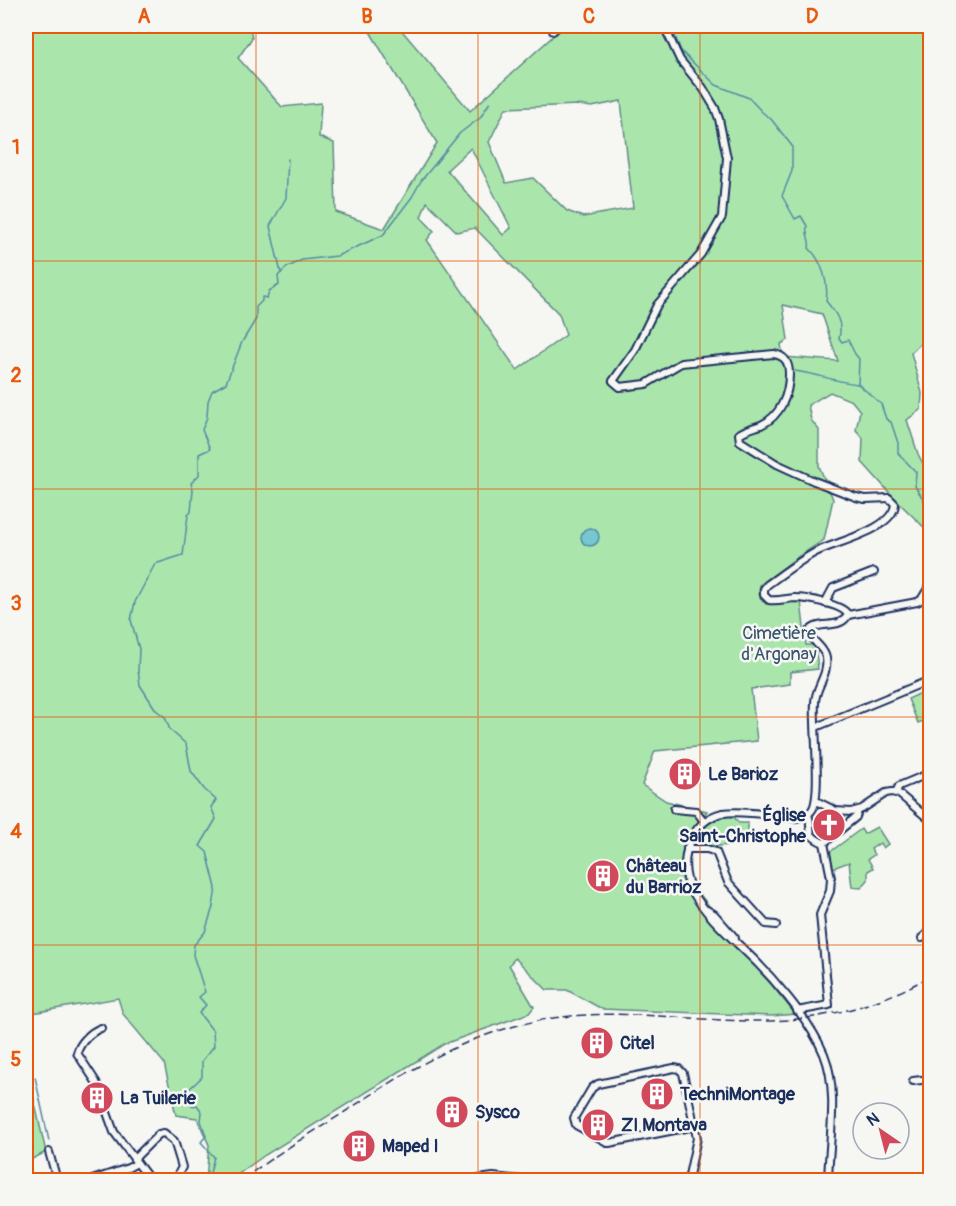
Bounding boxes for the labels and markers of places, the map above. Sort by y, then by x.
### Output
building icon: Le Barioz [667,756,703,792]
place label: Le Barioz [708,763,779,786]
place label: Église Saint-Christophe [679,804,807,848]
church icon: Église Saint-Christophe [811,807,847,843]
place label: Château du Barrioz [626,855,702,899]
building icon: Château du Barrioz [585,858,621,894]
building icon: Citel [579,1025,615,1061]
place label: Citel [620,1032,655,1055]
building icon: TechniMontage [639,1076,675,1112]
building icon: La Tuilerie [79,1080,115,1116]
place label: TechniMontage [679,1083,796,1106]
place label: La Tuilerie [120,1087,197,1110]
building icon: Sysco [434,1094,470,1130]
place label: Sysco [475,1101,520,1124]
building icon: ZI Montava [580,1107,616,1143]
place label: ZI Montava [621,1114,707,1137]
building icon: Maped I [341,1128,377,1164]
place label: Maped I [382,1135,439,1158]

